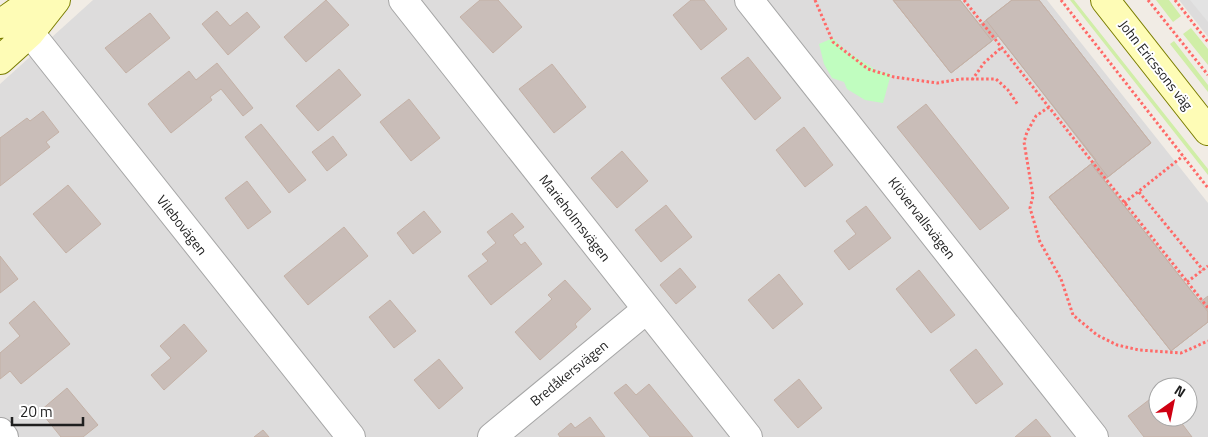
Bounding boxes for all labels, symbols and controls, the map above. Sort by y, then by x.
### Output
street label: John Ericssons väg [1114,15,1198,114]
street label: Marieholmsvägen [535,170,616,266]
street label: Klövervallsvägen [884,172,961,263]
street label: Vilebovägen [152,190,213,259]
street label: Bredåkersvägen [525,335,612,411]
north arrow [1148,377,1198,427]
text: N [1171,379,1190,402]
scale bar [12,394,84,426]
text: 20 m [20,400,53,423]

